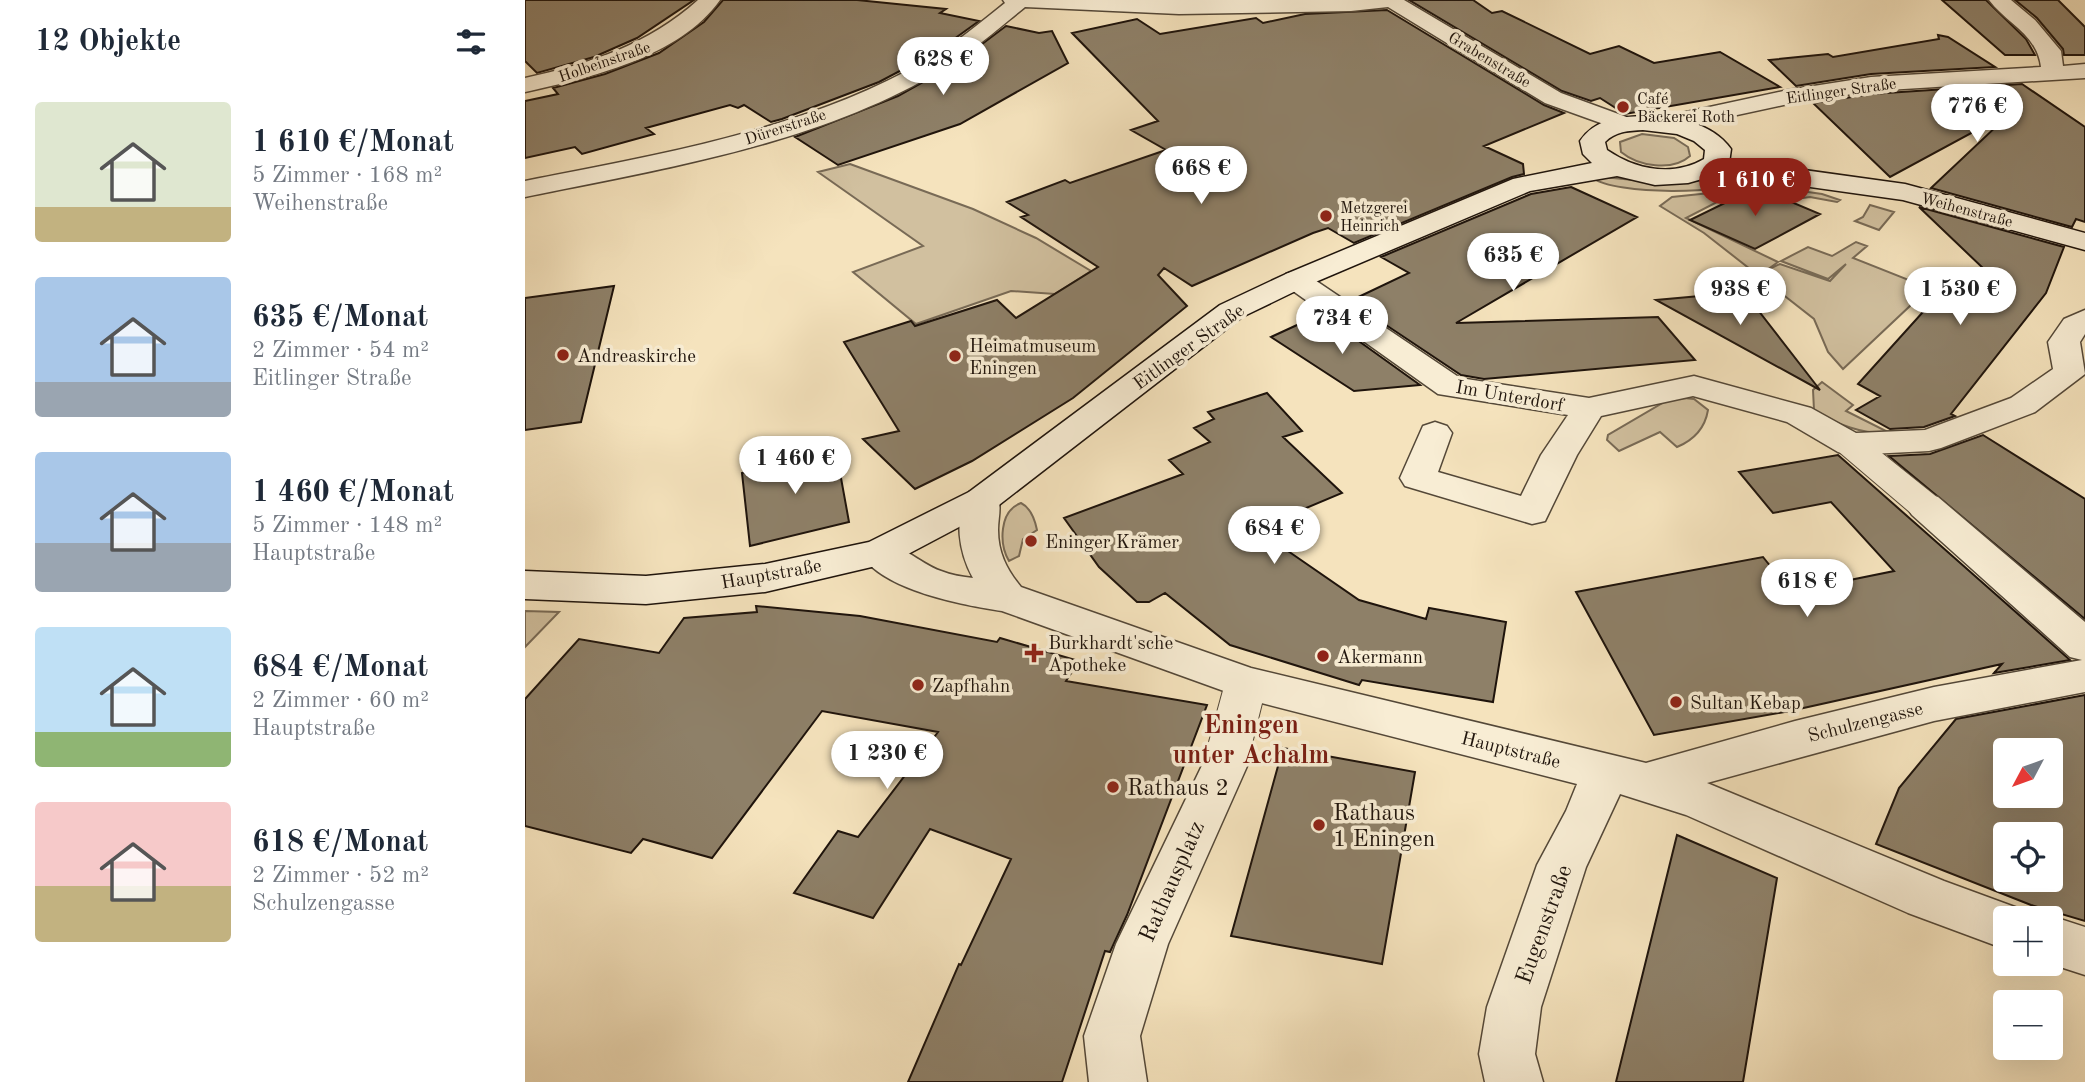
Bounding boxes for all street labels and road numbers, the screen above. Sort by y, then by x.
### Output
street label: Grabenstraße [1445,30,1533,92]
street label: Holbeinstraße [557,40,653,86]
street label: Eitlinger Straße [1785,76,1897,108]
street label: Dürerstraße [743,107,828,149]
street label: Weihenstraße [1919,191,2014,231]
street label: Eitlinger Straße [1131,302,1248,394]
street label: Im Unterdorf [1454,379,1566,416]
street label: Hauptstraße [720,557,823,594]
street label: Schulzengasse [1806,700,1925,747]
street label: Hauptstraße [1459,730,1562,773]
street label: Rathausplatz [1135,818,1209,946]
street label: Eugenstraße [1512,862,1577,987]

